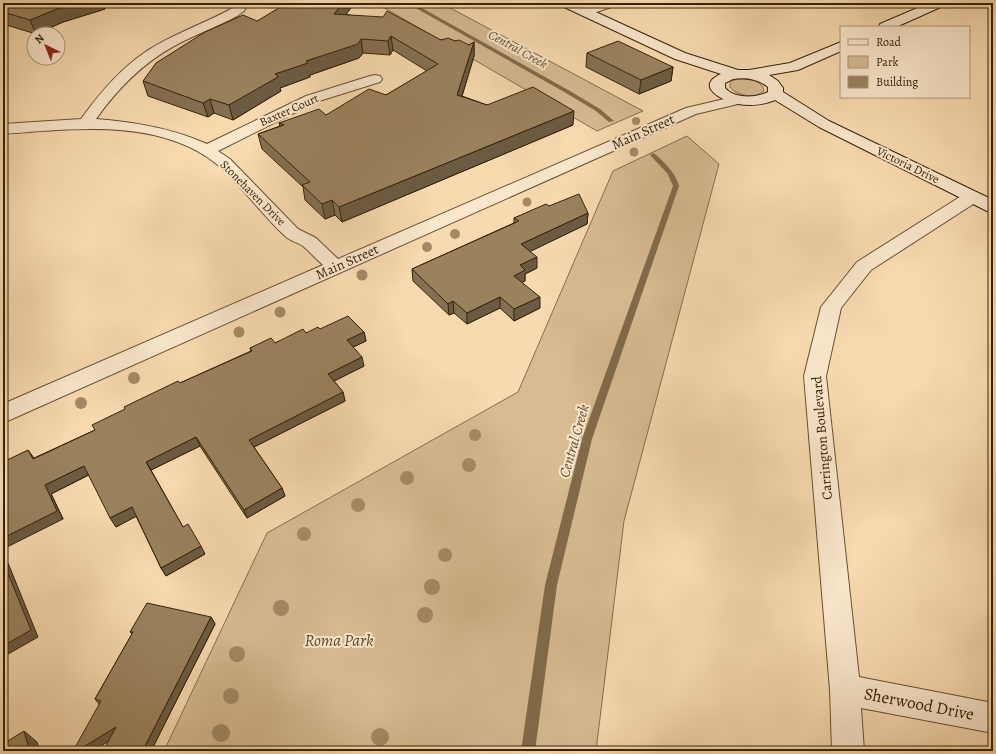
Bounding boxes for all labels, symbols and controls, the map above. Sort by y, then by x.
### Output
north arrow [26,26,66,66]
water label: Central Creek [485,26,551,72]
legend [840,26,970,98]
text: N [31,31,48,47]
text: Road [876,34,902,50]
text: Park [876,54,899,70]
text: Building [876,74,918,90]
street label: Baxter Court [257,90,321,130]
street label: Main Street [609,110,678,154]
street label: Victoria Drive [873,142,942,187]
street label: Stonehaven Drive [217,157,289,229]
street label: Main Street [313,240,382,284]
street label: Carrington Boulevard [807,375,837,501]
water label: Central Creek [554,402,594,480]
park label: Roma Park [304,629,374,652]
street label: Sherwood Drive [862,682,976,726]

